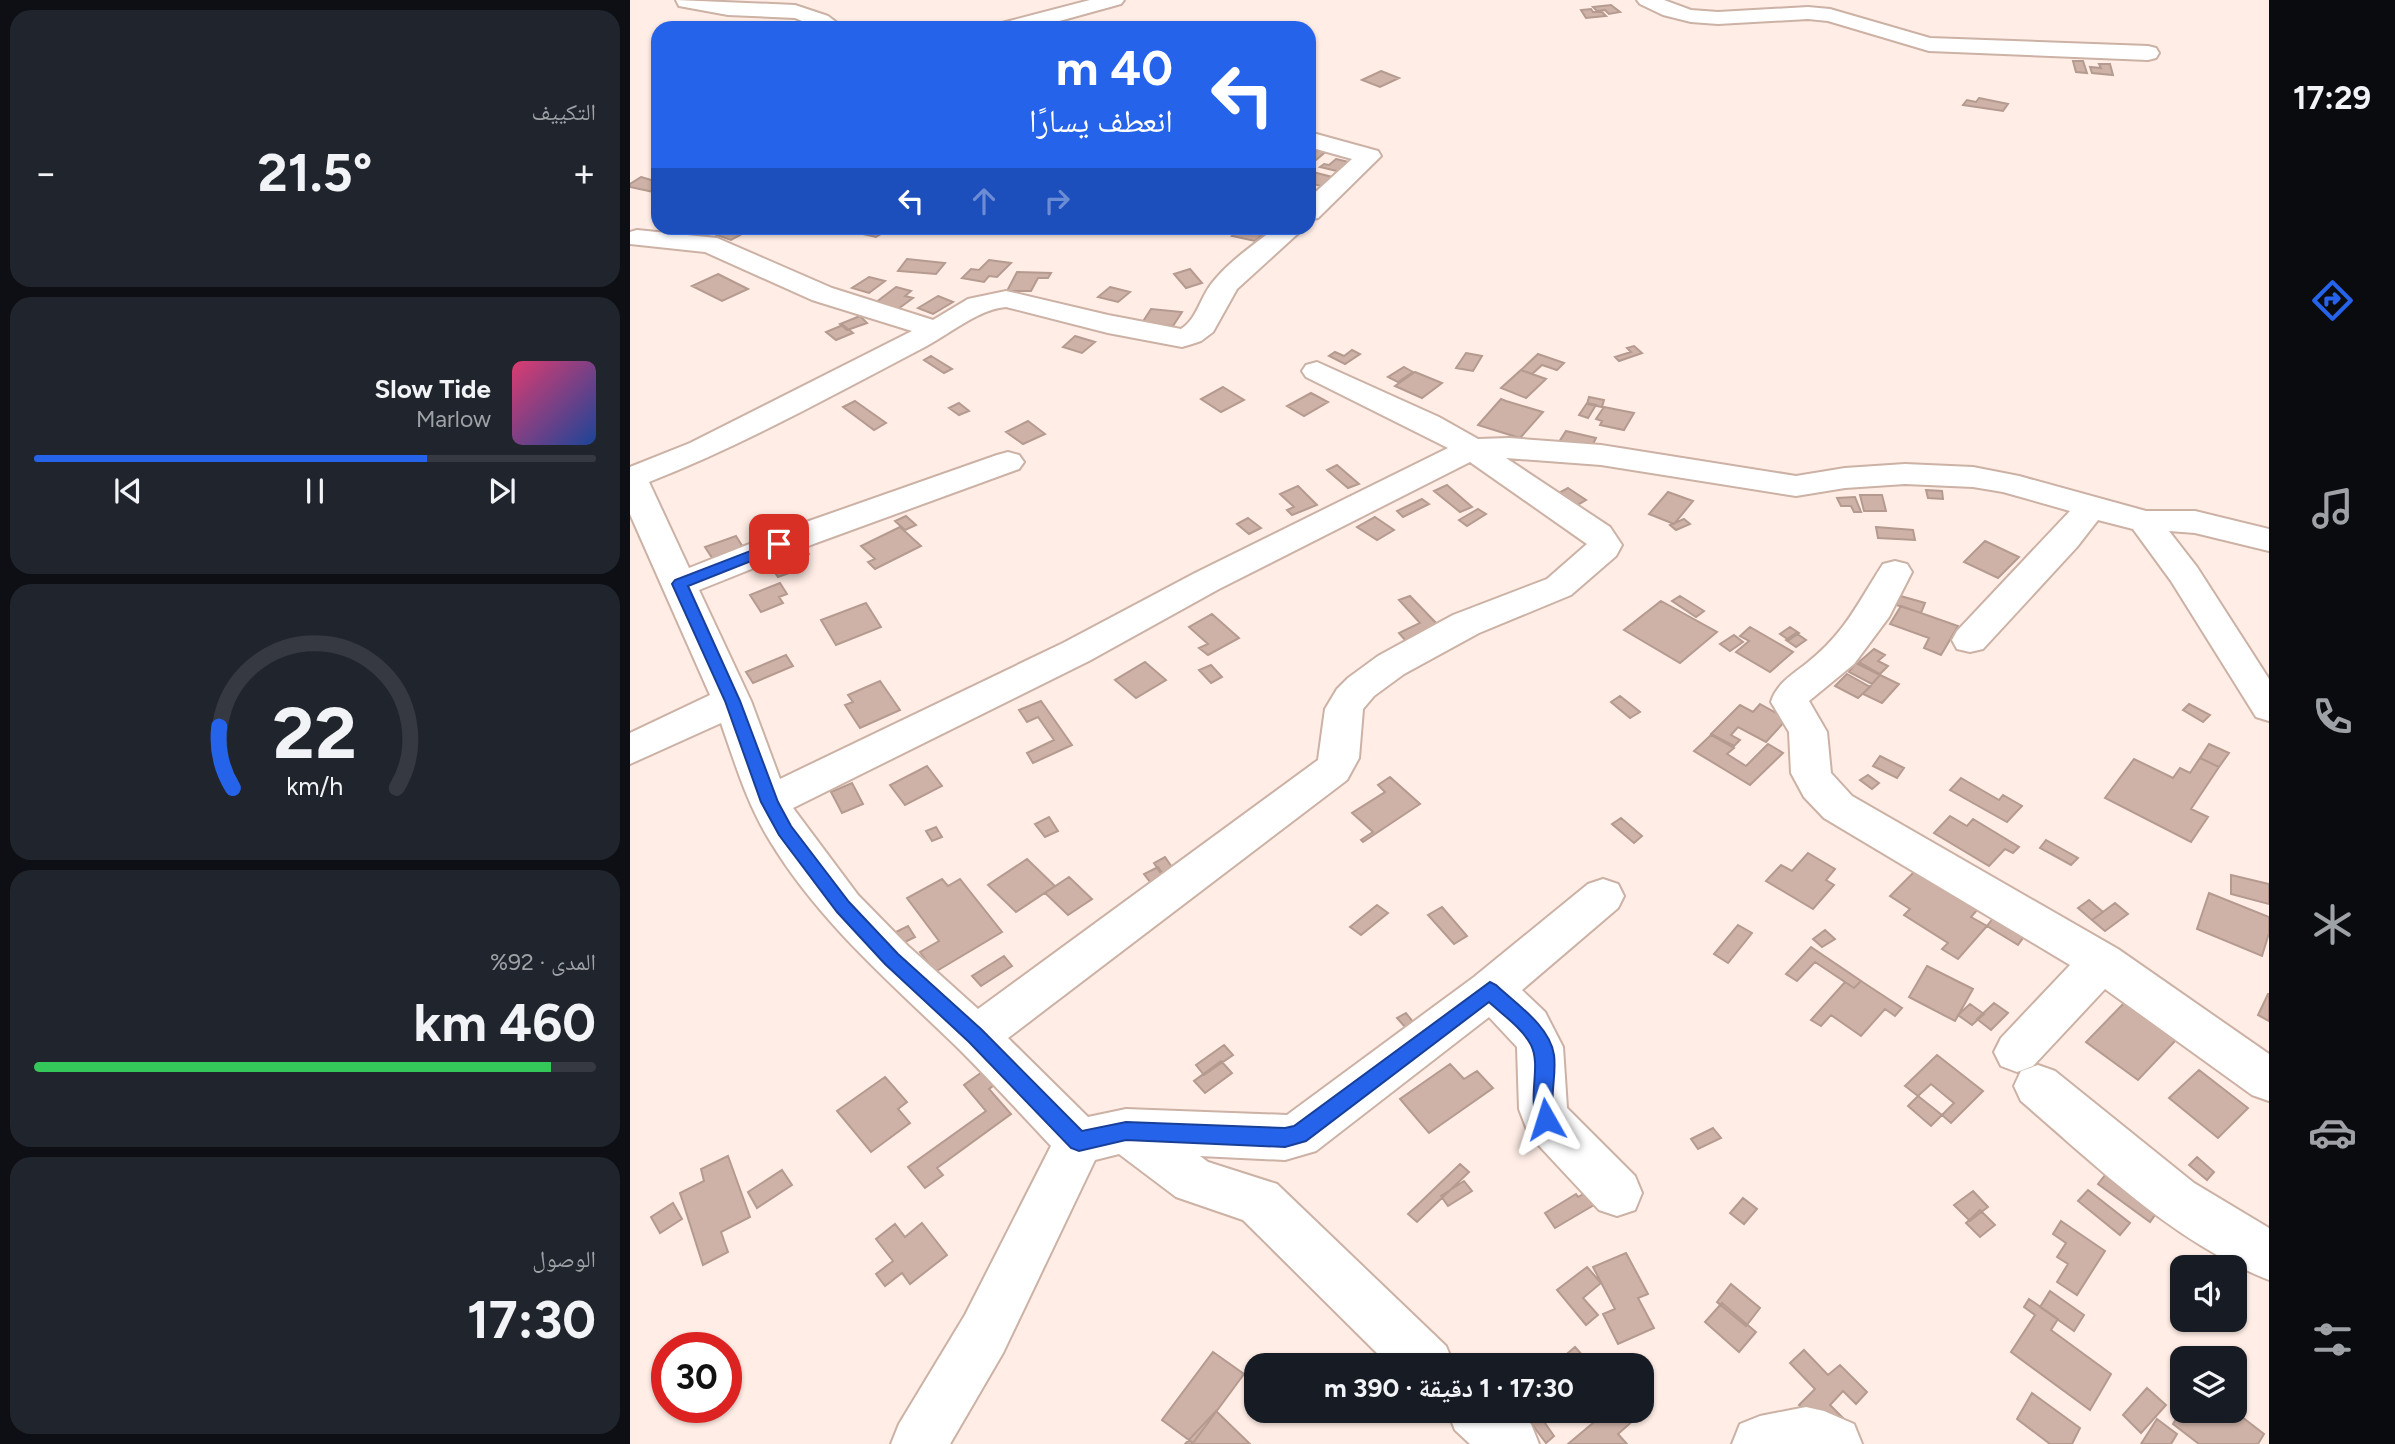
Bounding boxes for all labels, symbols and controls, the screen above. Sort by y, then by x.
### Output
text: 40 m [1056,38,1173,97]
icon: left [1197,49,1288,140]
text: 17:29 [2293,79,2371,117]
text: التكييف [531,98,596,126]
text: انعطف يسارًا [1029,102,1173,140]
text: 21.5° [258,142,372,204]
text: − [34,150,58,196]
text: + [572,150,596,196]
icon: left [892,182,930,220]
icon: ahead [965,182,1003,220]
icon: right [1038,182,1076,220]
icon: directions [2308,276,2357,325]
text: Slow Tide [375,373,491,405]
text: Marlow [416,405,491,433]
icon: previous [109,472,147,510]
icon: pause [296,472,334,510]
icon: next [483,472,521,510]
icon: music [2308,484,2357,533]
pin [749,514,809,574]
icon: arrive [760,525,798,563]
text: 22 [273,689,357,776]
icon: phone [2308,692,2357,741]
text: km/h [286,771,344,801]
icon: climate [2308,900,2357,949]
text: المدى · 92% [490,948,596,976]
text: 460 km [414,992,596,1054]
position arrow [1509,1082,1583,1156]
icon: car [2308,1108,2357,1157]
text: الوصول [532,1245,596,1273]
map controls [2170,1255,2247,1423]
button: sound [2170,1255,2247,1332]
text: 17:30 [467,1289,596,1351]
icon: filters [2308,1315,2357,1364]
speed limit sign: 30 [651,1332,742,1423]
button: layers [2170,1346,2247,1423]
text: 17:30 · 1 دقيقة · 390 m [1324,1372,1574,1404]

